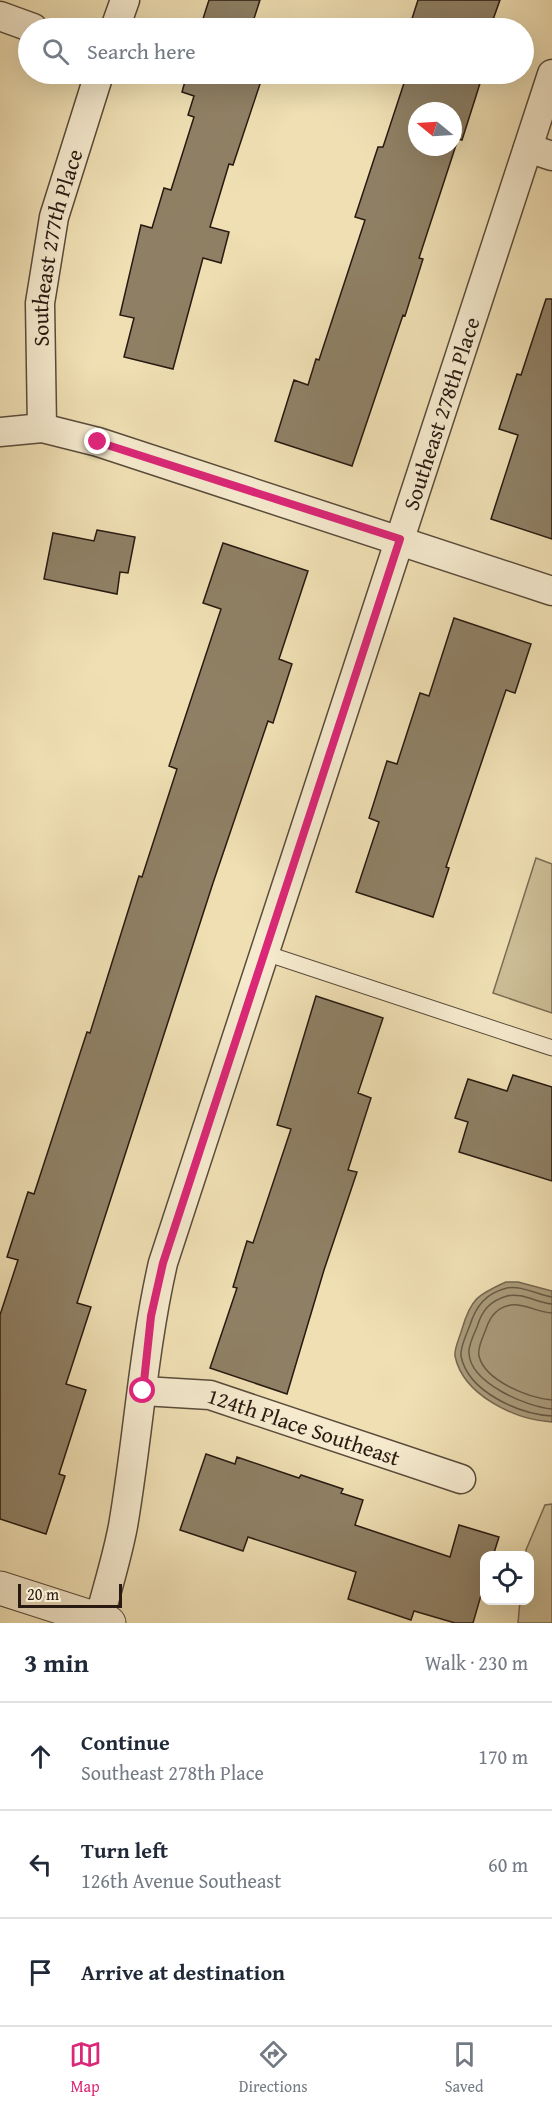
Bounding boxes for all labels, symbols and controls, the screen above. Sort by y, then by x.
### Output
search box [18,18,534,84]
icon: search [39,35,72,68]
text: Search here [87,35,196,67]
north arrow [408,102,462,156]
street label: Southeast 277th Place [24,145,90,347]
street label: Southeast 278th Place [394,313,487,514]
route end [84,428,110,454]
route start [129,1377,155,1403]
street label: 124th Place Southeast [203,1379,405,1474]
map controls [480,1551,534,1605]
button: locate [480,1551,534,1605]
scale bar [18,1581,122,1608]
text: 20 m [27,1582,59,1606]
text: 3 min [24,1643,89,1682]
text: Walk · 230 m [425,1648,528,1677]
text: Continue [81,1726,170,1758]
icon: ahead [24,1740,57,1773]
text: 170 m [478,1742,528,1771]
text: Southeast 278th Place [81,1758,264,1787]
text: Turn left [81,1834,168,1866]
icon: left [24,1848,57,1881]
text: 60 m [488,1850,528,1879]
text: 126th Avenue Southeast [81,1866,281,1895]
icon: arrive [24,1956,57,1989]
text: Arrive at destination [81,1956,285,1988]
tab: Map [69,2038,102,2098]
tab: Directions [239,2038,308,2098]
tab: Saved [445,2038,483,2098]

